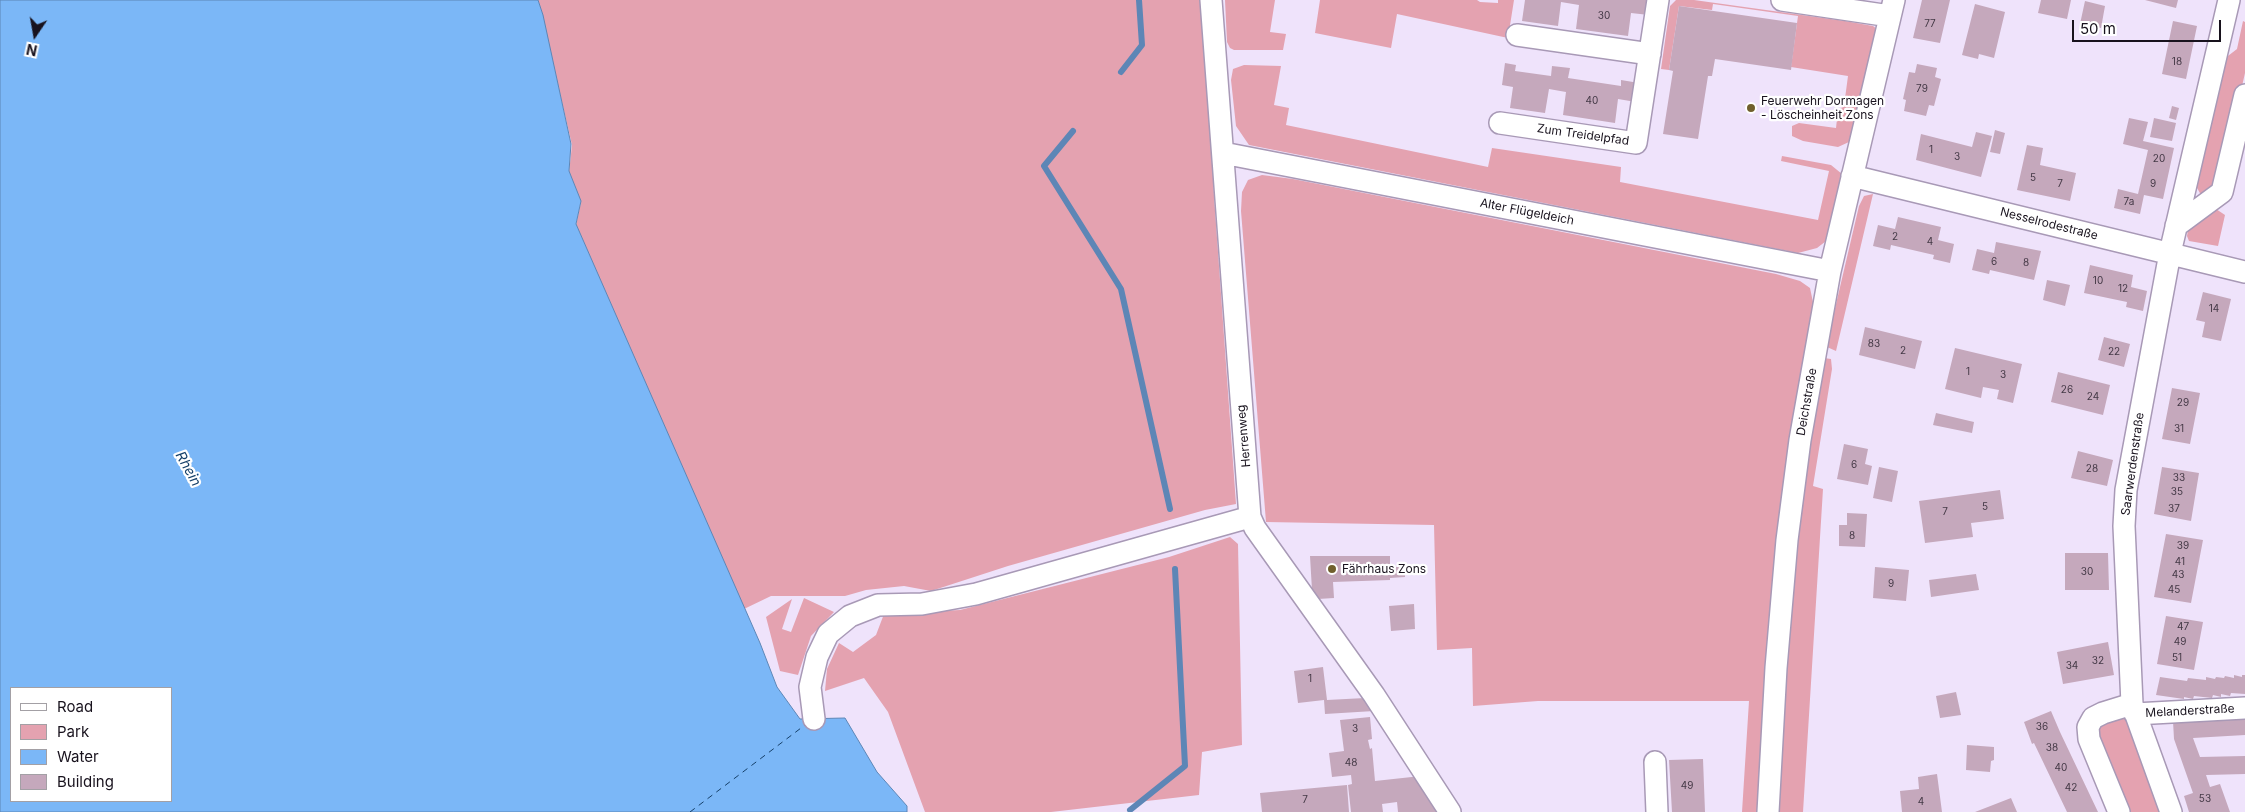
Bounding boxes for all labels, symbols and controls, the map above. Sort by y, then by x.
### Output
north arrow [10,10,60,60]
house number: 30 [1598,10,1610,22]
scale bar [2075,10,2224,42]
house number: 77 [1924,18,1936,30]
text: 50 m [2080,19,2116,38]
text: N [25,41,39,60]
house number: 18 [2172,56,2182,68]
house number: 79 [1916,83,1928,95]
place label: Feuerwehr Dormagen - Löscheinheit Zons [1761,94,1884,122]
house number: 40 [1586,95,1598,107]
marker: Feuerwehr Dormagen - Löscheinheit Zons [1745,102,1757,114]
street label: Zum Treidelpfad [1536,121,1630,149]
house number: 1 [1929,144,1933,156]
house number: 3 [1954,151,1960,163]
house number: 20 [2153,153,2165,165]
house number: 5 [2030,172,2036,184]
house number: 7 [2057,178,2063,190]
house number: 9 [2150,178,2156,190]
street label: Alter Flügeldeich [1479,196,1575,228]
house number: 7a [2124,196,2134,208]
street label: Nesselrodestraße [1999,205,2099,243]
house number: 2 [1892,231,1898,243]
house number: 4 [1927,236,1933,248]
house number: 6 [1991,256,1997,268]
house number: 8 [2023,257,2029,269]
house number: 10 [2093,275,2103,287]
house number: 12 [2118,283,2128,295]
house number: 14 [2209,303,2219,315]
house number: 83 [1868,338,1880,350]
house number: 2 [1900,345,1906,357]
house number: 22 [2108,346,2120,358]
house number: 1 [1966,366,1970,378]
street label: Deichstraße [1794,367,1820,437]
house number: 3 [2000,369,2006,381]
house number: 26 [2061,384,2073,396]
house number: 24 [2087,391,2099,403]
house number: 29 [2177,397,2189,409]
street label: Herrenweg [1234,404,1254,468]
street label: Saarwerdenstraße [2119,411,2147,517]
house number: 31 [2174,423,2184,435]
water label: Rhein [172,449,204,489]
house number: 6 [1851,459,1857,471]
house number: 28 [2086,463,2098,475]
house number: 33 [2173,472,2185,484]
house number: 35 [2171,486,2183,498]
house number: 5 [1982,501,1988,513]
house number: 37 [2168,503,2180,515]
house number: 7 [1942,506,1948,518]
house number: 8 [1849,530,1855,542]
house number: 39 [2177,540,2189,552]
house number: 41 [2175,556,2185,568]
place label: Fährhaus Zons [1342,562,1426,576]
marker: Fährhaus Zons [1326,563,1338,575]
house number: 30 [2081,566,2093,578]
house number: 43 [2172,569,2184,581]
house number: 9 [1888,578,1894,590]
house number: 45 [2168,584,2180,596]
house number: 47 [2177,621,2189,633]
house number: 49 [2174,636,2186,648]
house number: 51 [2172,652,2182,664]
house number: 32 [2092,655,2104,667]
house number: 34 [2066,660,2078,672]
house number: 1 [1308,673,1312,685]
legend [10,687,172,802]
text: Road [57,697,93,716]
street label: Melanderstraße [2145,701,2235,721]
house number: 36 [2036,721,2048,733]
text: Park [57,722,89,741]
house number: 3 [1352,723,1358,735]
house number: 38 [2046,742,2058,754]
text: Water [57,747,99,766]
house number: 48 [1345,757,1357,769]
house number: 40 [2055,762,2067,774]
text: Building [57,772,114,791]
house number: 49 [1681,780,1693,792]
house number: 42 [2065,782,2077,794]
house number: 53 [2199,793,2211,805]
house number: 7 [1302,794,1308,806]
house number: 4 [1918,796,1924,808]

